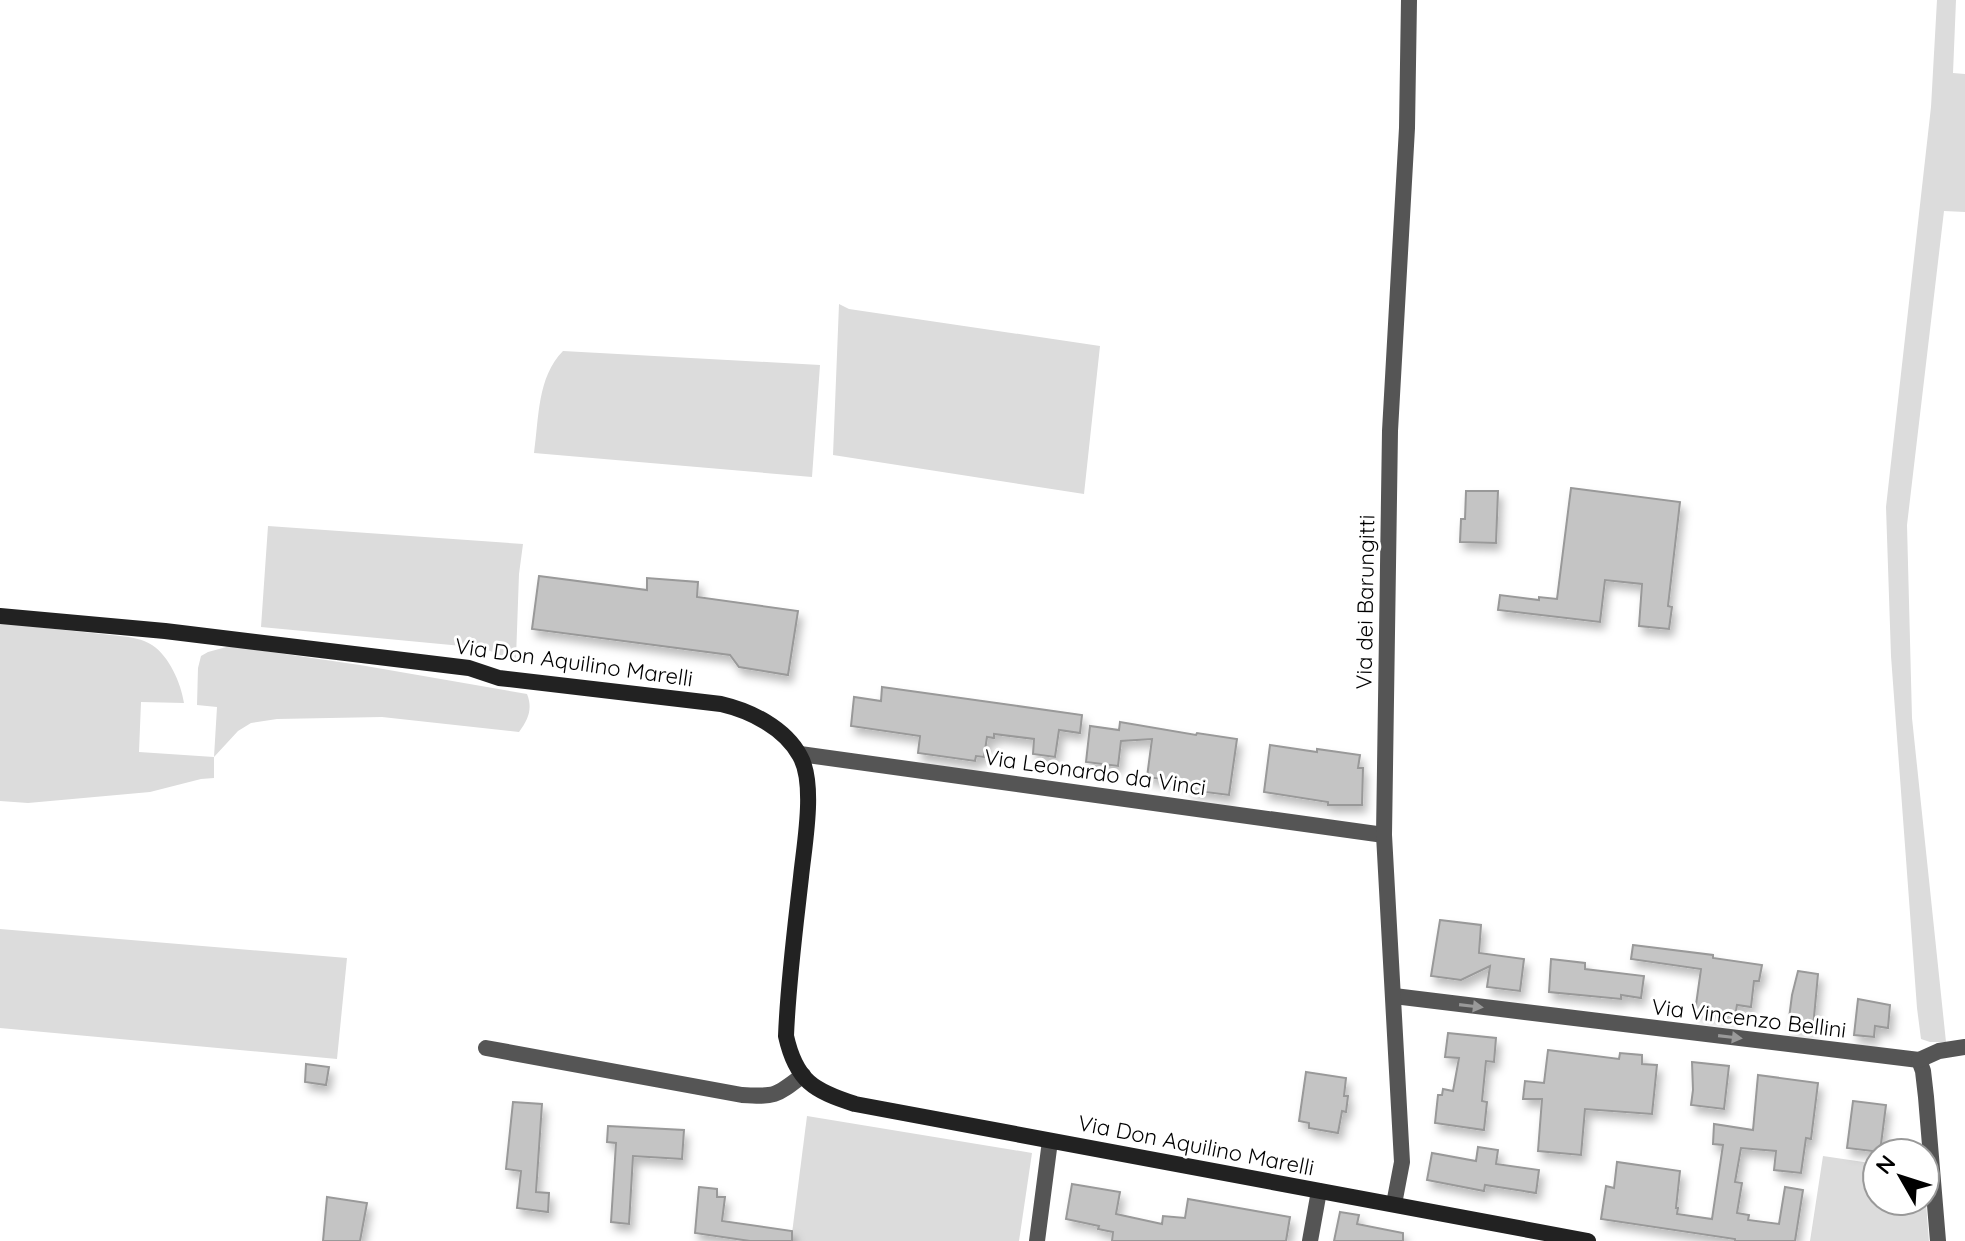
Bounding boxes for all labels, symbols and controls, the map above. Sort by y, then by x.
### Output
street label: Via dei Barungitti [1349,514,1381,690]
street label: Via Don Aquilino Marelli [453,631,695,693]
street label: Via Leonardo da Vinci [982,743,1208,801]
street label: Via Vincenzo Bellini [1650,992,1848,1044]
one-way arrow [1459,1000,1484,1013]
one-way arrow [1717,1031,1742,1044]
street label: Via Don Aquilino Marelli [1076,1108,1316,1182]
north arrow [1861,1137,1941,1217]
text: N [1869,1149,1901,1180]

